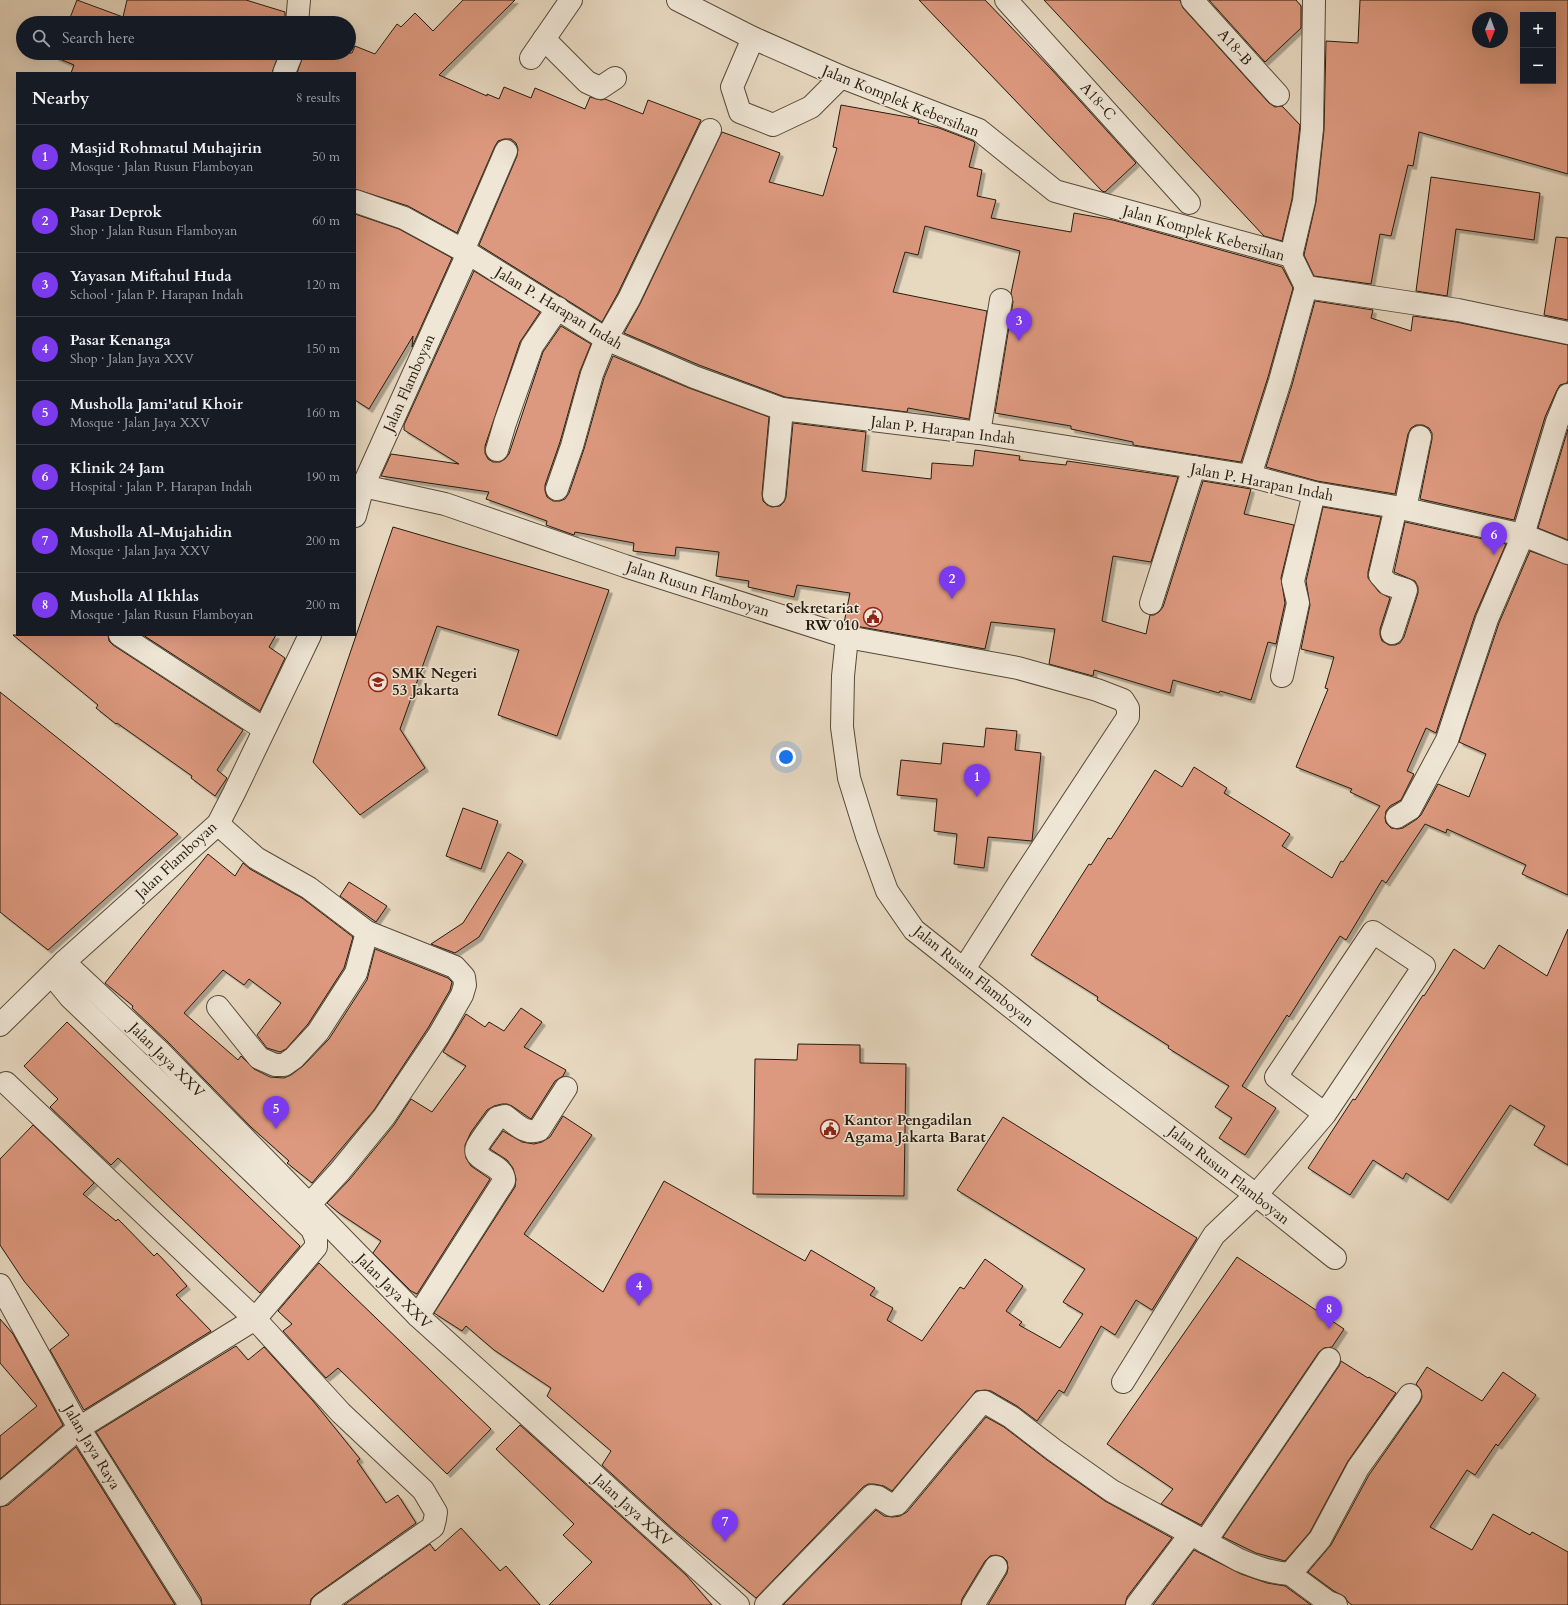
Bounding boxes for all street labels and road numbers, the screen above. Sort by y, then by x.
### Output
street label: A18-B [1213,24,1257,70]
street label: Jalan Komplek Kebersihan [818,60,983,142]
street label: A18-C [1076,78,1120,124]
street label: Jalan Komplek Kebersihan [1119,200,1288,266]
street label: Jalan P. Harapan Indah [490,261,627,354]
street label: Jalan Flamboyan [378,331,440,437]
street label: Jalan P. Harapan Indah [868,411,1017,449]
street label: Jalan P. Harapan Indah [1187,458,1336,506]
street label: Jalan Rusun Flamboyan [622,556,773,622]
street label: Jalan Flamboyan [129,817,222,904]
street label: Jalan Rusun Flamboyan [908,920,1039,1031]
street label: Jalan Jaya XXV [124,1017,209,1102]
street label: Jalan Rusun Flamboyan [1162,1120,1294,1229]
street label: Jalan Jaya XXV [351,1248,436,1333]
street label: Jalan Jaya Raya [58,1399,125,1494]
street label: Jalan Jaya XXV [588,1468,676,1551]

